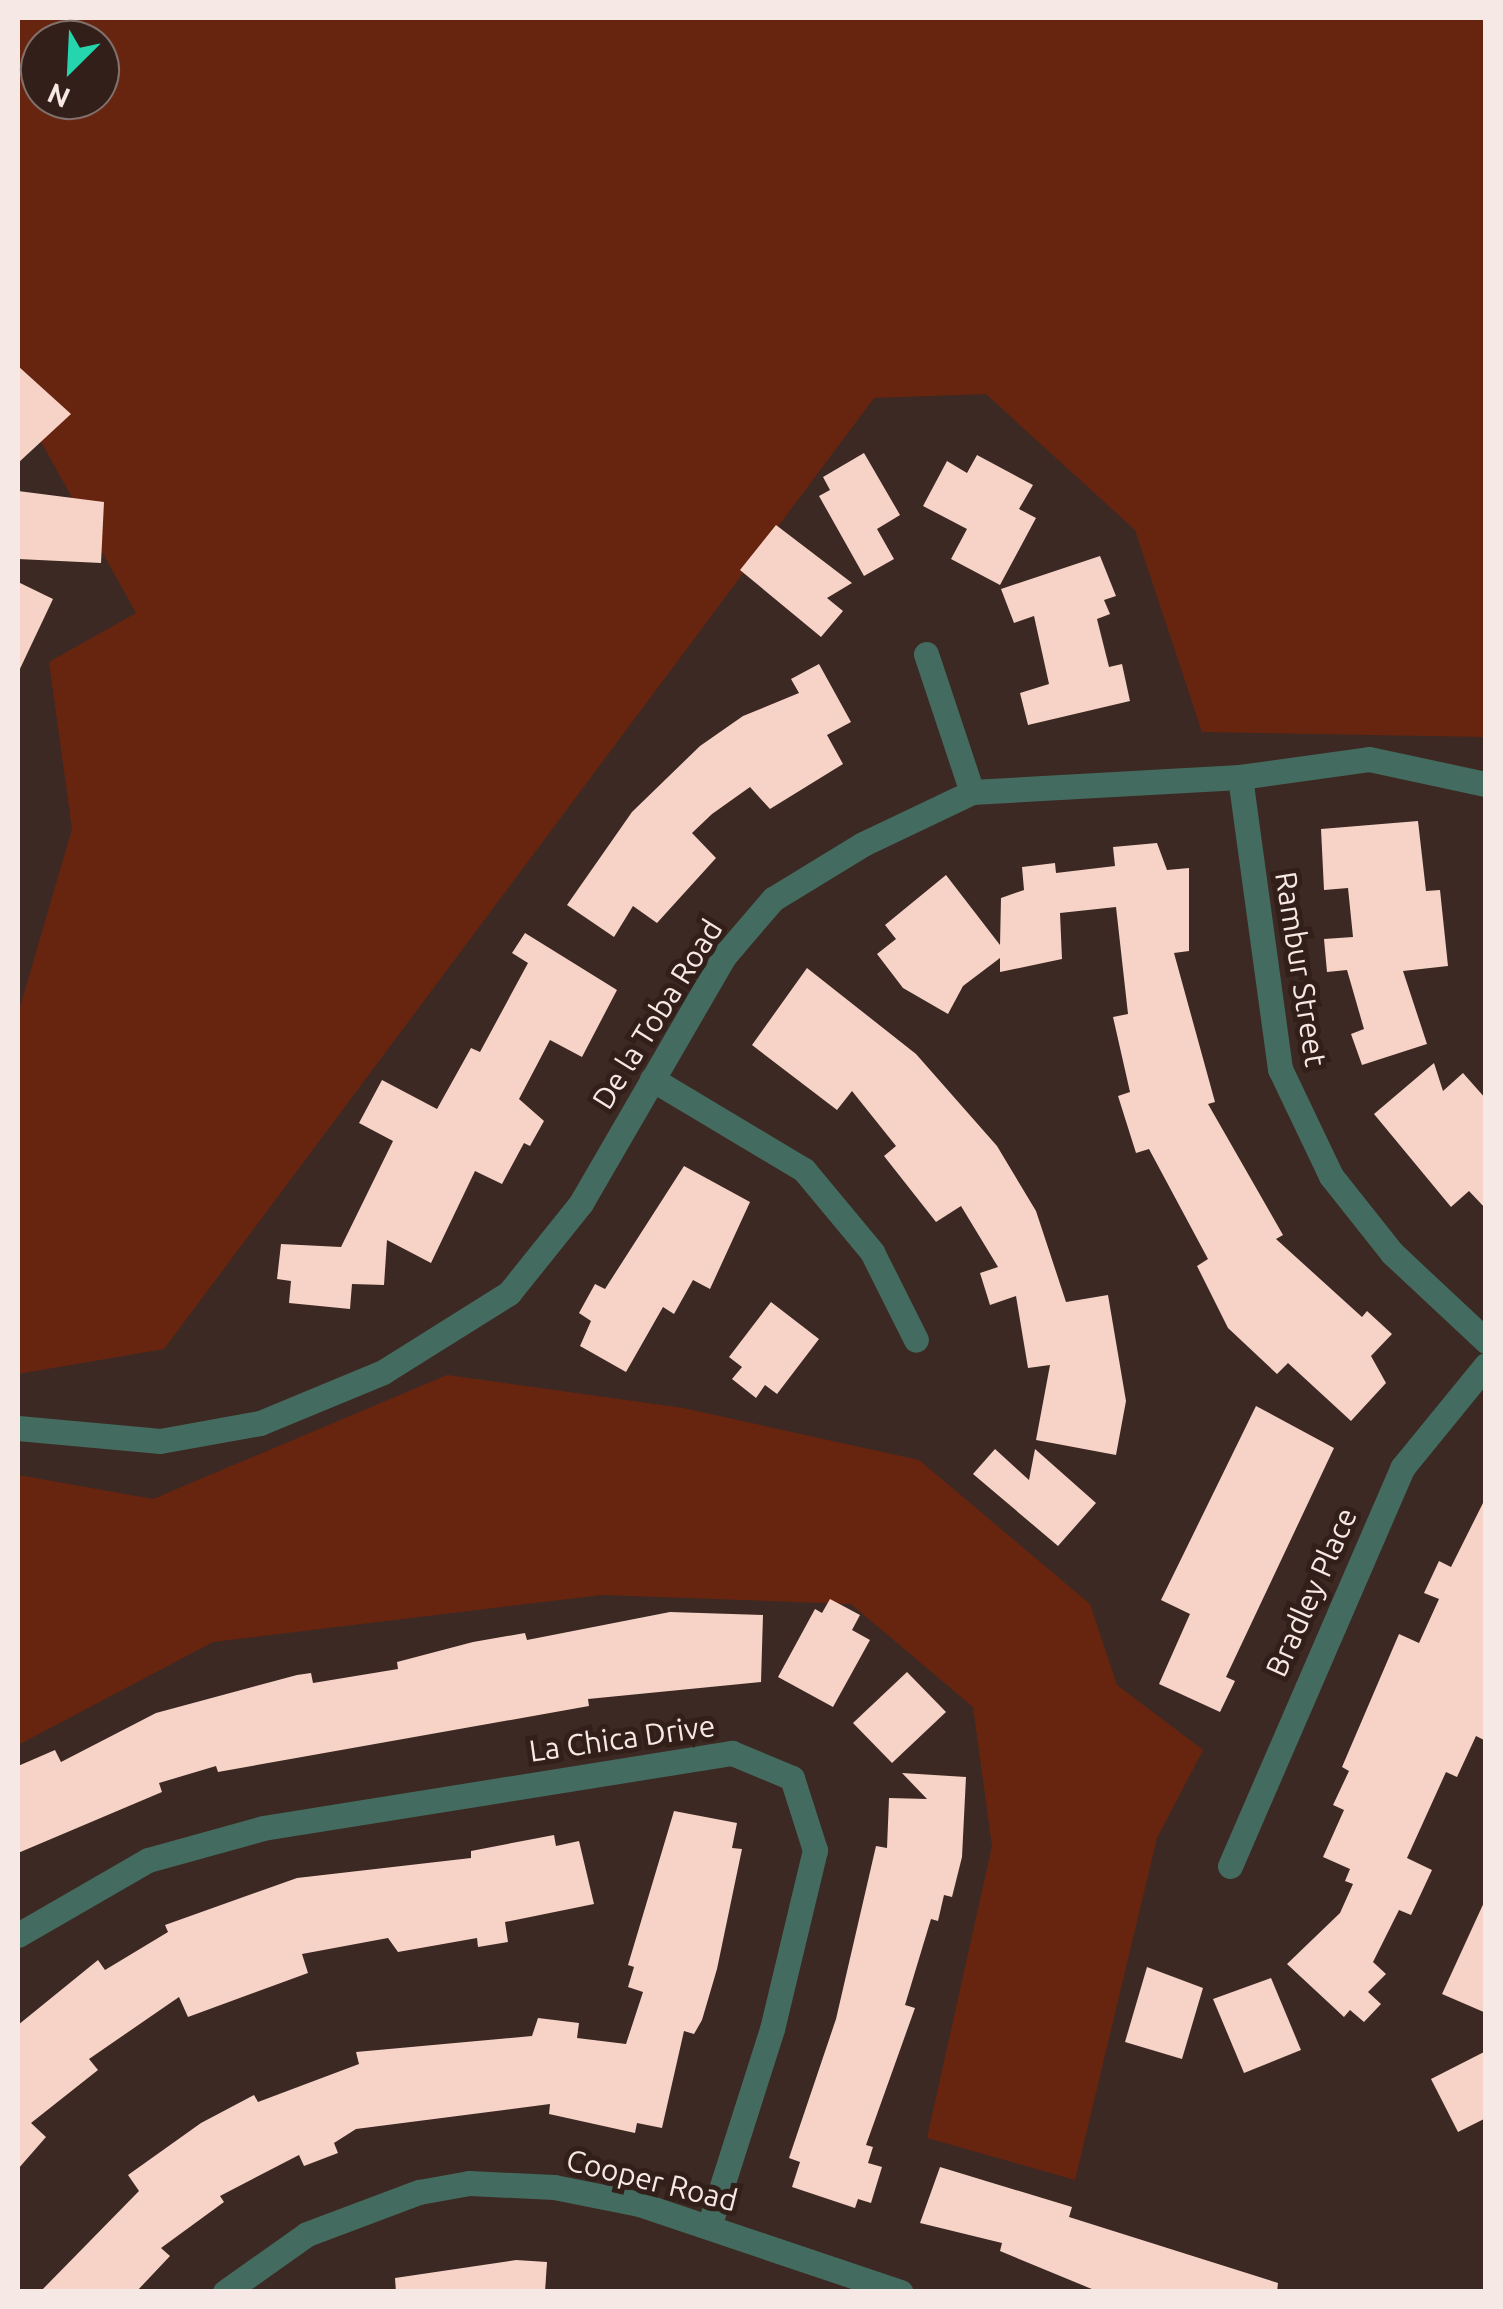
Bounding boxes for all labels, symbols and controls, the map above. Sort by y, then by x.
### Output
north arrow [20,20,120,120]
text: N [43,78,74,114]
street label: Rambur Street [1268,869,1334,1069]
street label: De la Toba Road [584,913,730,1115]
street label: Bradley Place [1258,1502,1364,1682]
street label: La Chica Drive [527,1707,717,1769]
street label: Cooper Road [563,2141,741,2219]

